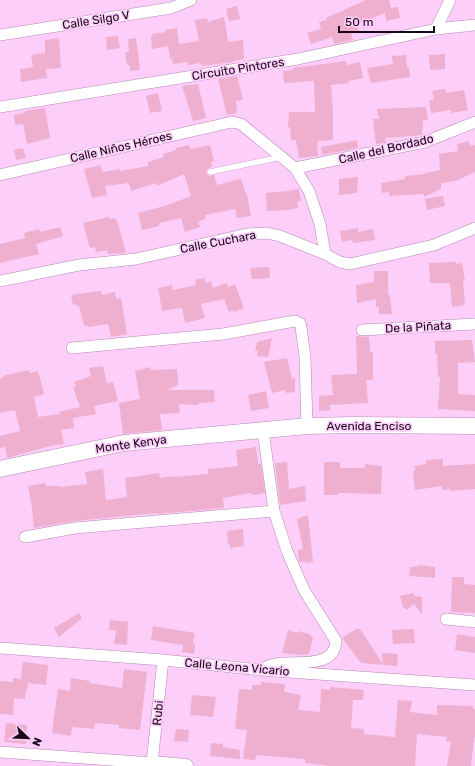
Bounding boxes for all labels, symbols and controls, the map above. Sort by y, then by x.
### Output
street label: Calle Silgo V [61,8,131,32]
scale bar [339,8,434,34]
text: 50 m [345,15,373,29]
street label: Circuito Pintores [191,55,285,83]
street label: Calle Niños Héroes [69,128,173,166]
street label: Calle del Bordado [337,131,435,167]
street label: Calle Cuchara [179,228,257,256]
street label: De la Piñata [385,318,451,336]
street label: Avenida Enciso [327,419,411,433]
street label: Monte Kenya [95,432,167,456]
street label: Calle Leona Vicario [184,655,290,679]
street label: Rubi [150,700,166,726]
north arrow [8,718,48,758]
text: N [29,736,44,748]

